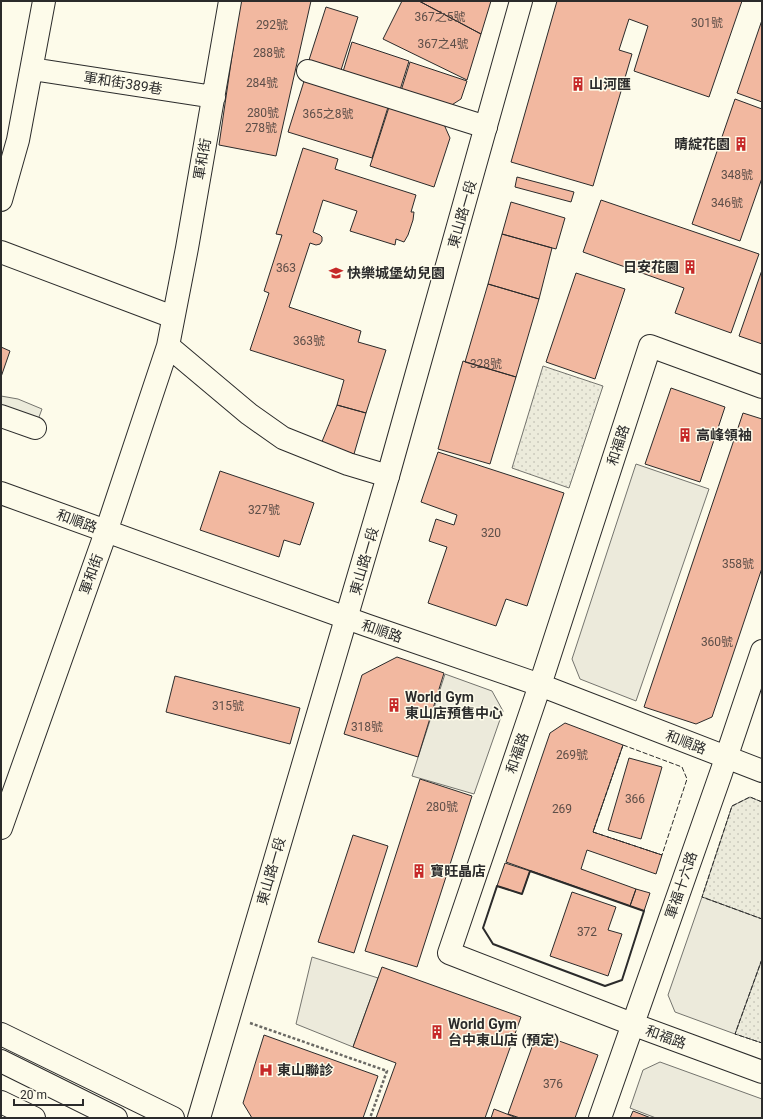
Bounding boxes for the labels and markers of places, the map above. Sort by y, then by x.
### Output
building icon: 山河匯 [570,76,586,92]
place label: 山河匯 [589,76,631,92]
place label: 晴綻花園 [674,136,730,152]
building icon: 晴綻花園 [733,136,749,152]
place label: 日安花園 [623,259,679,275]
building icon: 日安花園 [682,259,698,275]
school or university icon: 快樂城堡幼兒園 [328,265,344,281]
place label: 快樂城堡幼兒園 [347,265,445,281]
building icon: 高峰領袖 [677,427,693,443]
place label: 高峰領袖 [696,427,752,443]
place label: World Gym 東山店預售中心 [405,689,503,721]
building icon: World Gym 東山店預售中心 [386,697,402,713]
building icon: 寶旺晶店 [411,863,427,879]
place label: 寶旺晶店 [430,863,486,879]
place label: World Gym 台中東山店 (預定) [448,1016,559,1049]
building icon: World Gym 台中東山店 (預定) [429,1024,445,1040]
hospital icon: 東山聯診 [258,1062,274,1078]
place label: 東山聯診 [277,1062,334,1078]

